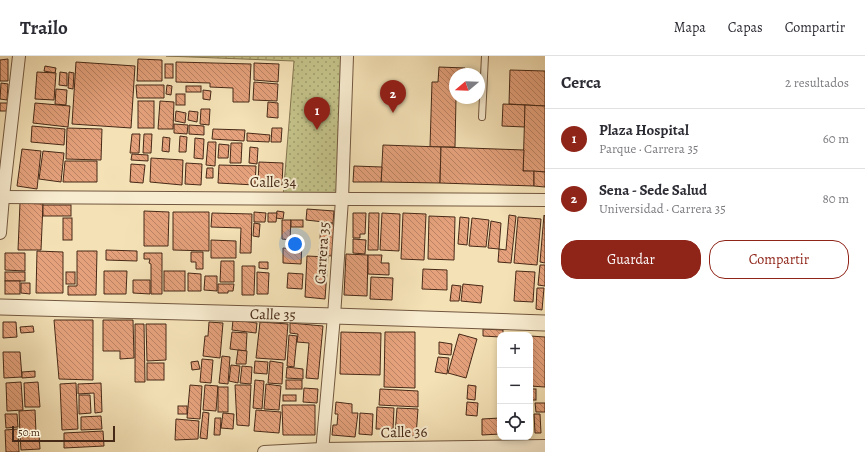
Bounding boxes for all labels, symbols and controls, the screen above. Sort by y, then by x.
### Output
text: Trailo [20,15,68,41]
text: Mapa [674,18,706,37]
text: Capas [728,18,763,37]
text: Compartir [785,18,845,37]
north arrow [449,68,485,104]
text: Cerca [561,71,601,94]
text: 2 resultados [785,74,849,91]
pin: 2 [380,80,406,113]
pin: 1 [304,97,330,130]
text: Plaza Hospital [599,120,689,140]
text: 1 [572,130,576,147]
text: 60 m [823,130,849,147]
text: Parque · Carrera 35 [599,140,698,157]
street label: Calle 34 [250,172,296,192]
text: Sena - Sede Salud [599,180,707,200]
text: 2 [571,190,577,207]
text: 80 m [822,190,849,207]
text: Universidad · Carrera 35 [599,200,726,217]
street label: Carrera 35 [310,221,334,285]
your location [285,234,305,254]
button: Guardar [561,240,701,279]
button: Compartir [709,240,849,279]
street label: Calle 35 [250,304,296,325]
map controls [497,332,533,440]
button: + [497,332,533,368]
button: − [497,368,533,404]
button: locate [497,404,533,440]
street label: Calle 36 [381,422,428,442]
scale bar [12,424,115,443]
text: 50 m [18,425,40,440]

